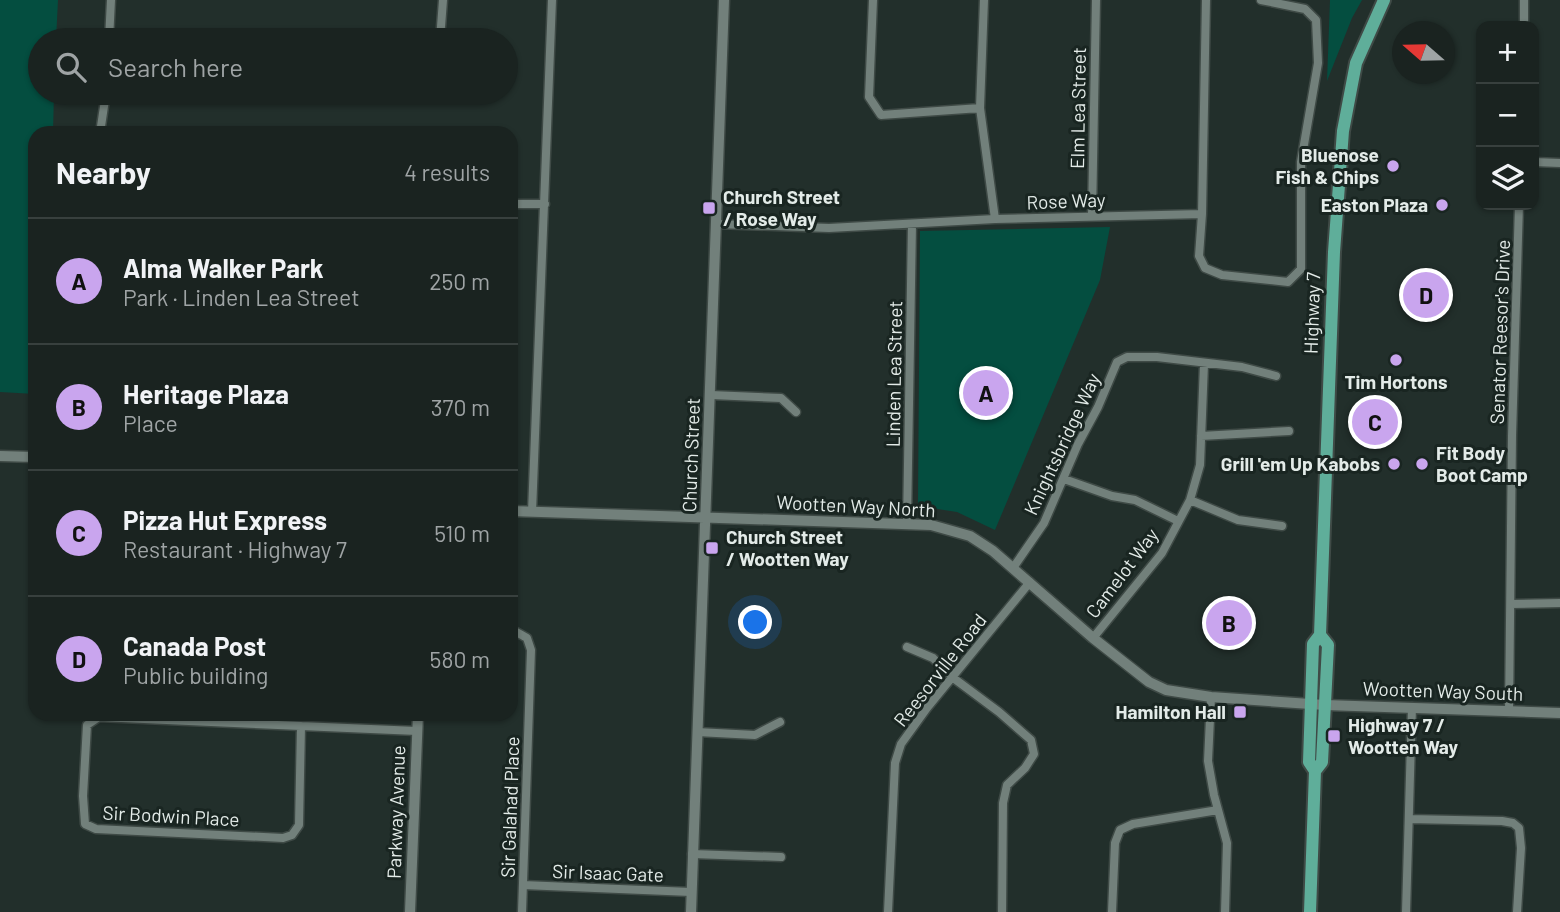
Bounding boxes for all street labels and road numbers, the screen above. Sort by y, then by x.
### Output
street label: Elm Lea Street [1065,47,1090,169]
street label: Rose Way [1026,188,1106,213]
street label: Senator Reesor's Drive [1485,239,1514,425]
street label: Highway 7 [1299,272,1324,354]
street label: Linden Lea Street [881,301,906,447]
street label: Knightsbridge Way [1019,369,1105,518]
street label: Church Street [677,397,704,513]
street label: Wootten Way North [776,490,936,521]
street label: Camelot Way [1080,523,1163,622]
street label: Reesorville Road [888,609,991,731]
street label: Wootten Way South [1362,676,1524,705]
street label: Sir Galahad Place [496,736,523,878]
street label: Parkway Avenue [382,745,409,879]
street label: Sir Bodwin Place [102,800,240,831]
street label: Sir Isaac Gate [552,859,664,886]

